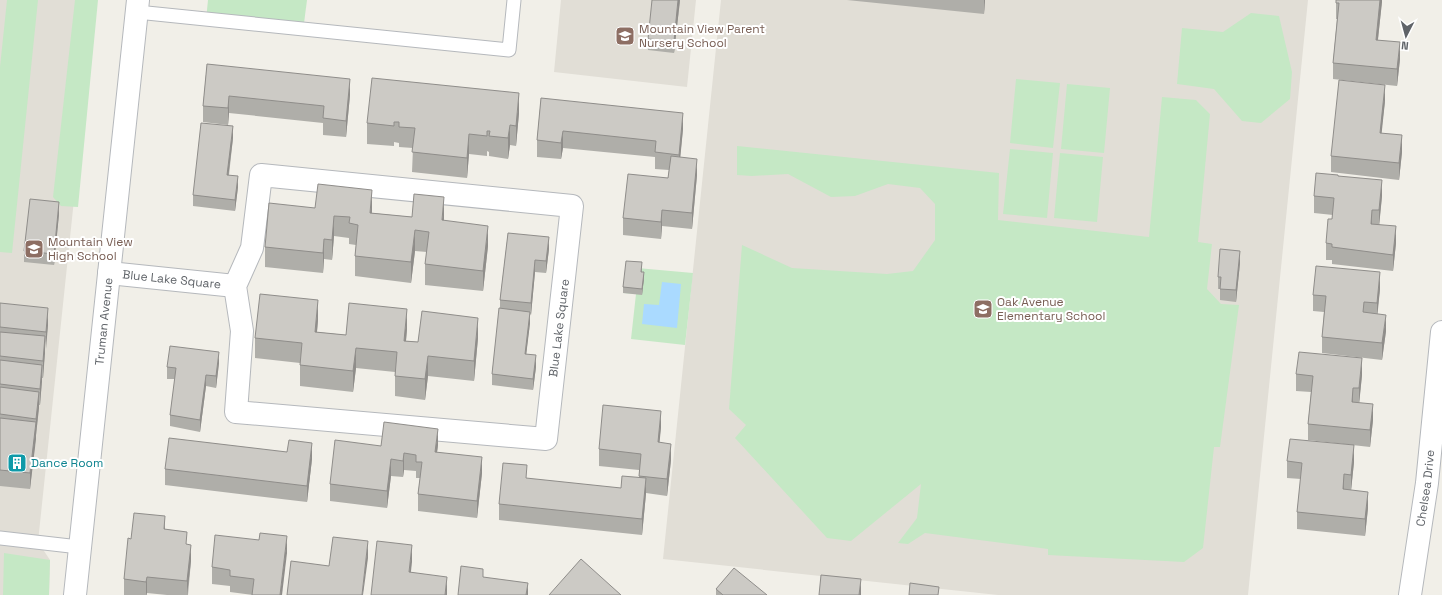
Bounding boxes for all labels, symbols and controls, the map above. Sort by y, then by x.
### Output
north arrow [1386,16,1426,56]
place label: Mountain View Parent Nursery School [639,21,765,51]
school or university icon: Mountain View Parent Nursery School [614,25,636,47]
text: N [1401,39,1409,53]
place label: Mountain View High School [48,234,133,264]
school or university icon: Mountain View High School [23,238,45,260]
street label: Blue Lake Square [122,266,222,293]
street label: Truman Avenue [91,277,117,366]
street label: Blue Lake Square [545,278,573,378]
place label: Oak Avenue Elementary School [997,294,1105,324]
school or university icon: Oak Avenue Elementary School [972,298,994,320]
street label: Chelsea Drive [1412,449,1438,528]
building icon: Dance Room [6,452,28,474]
place label: Dance Room [31,455,103,471]

